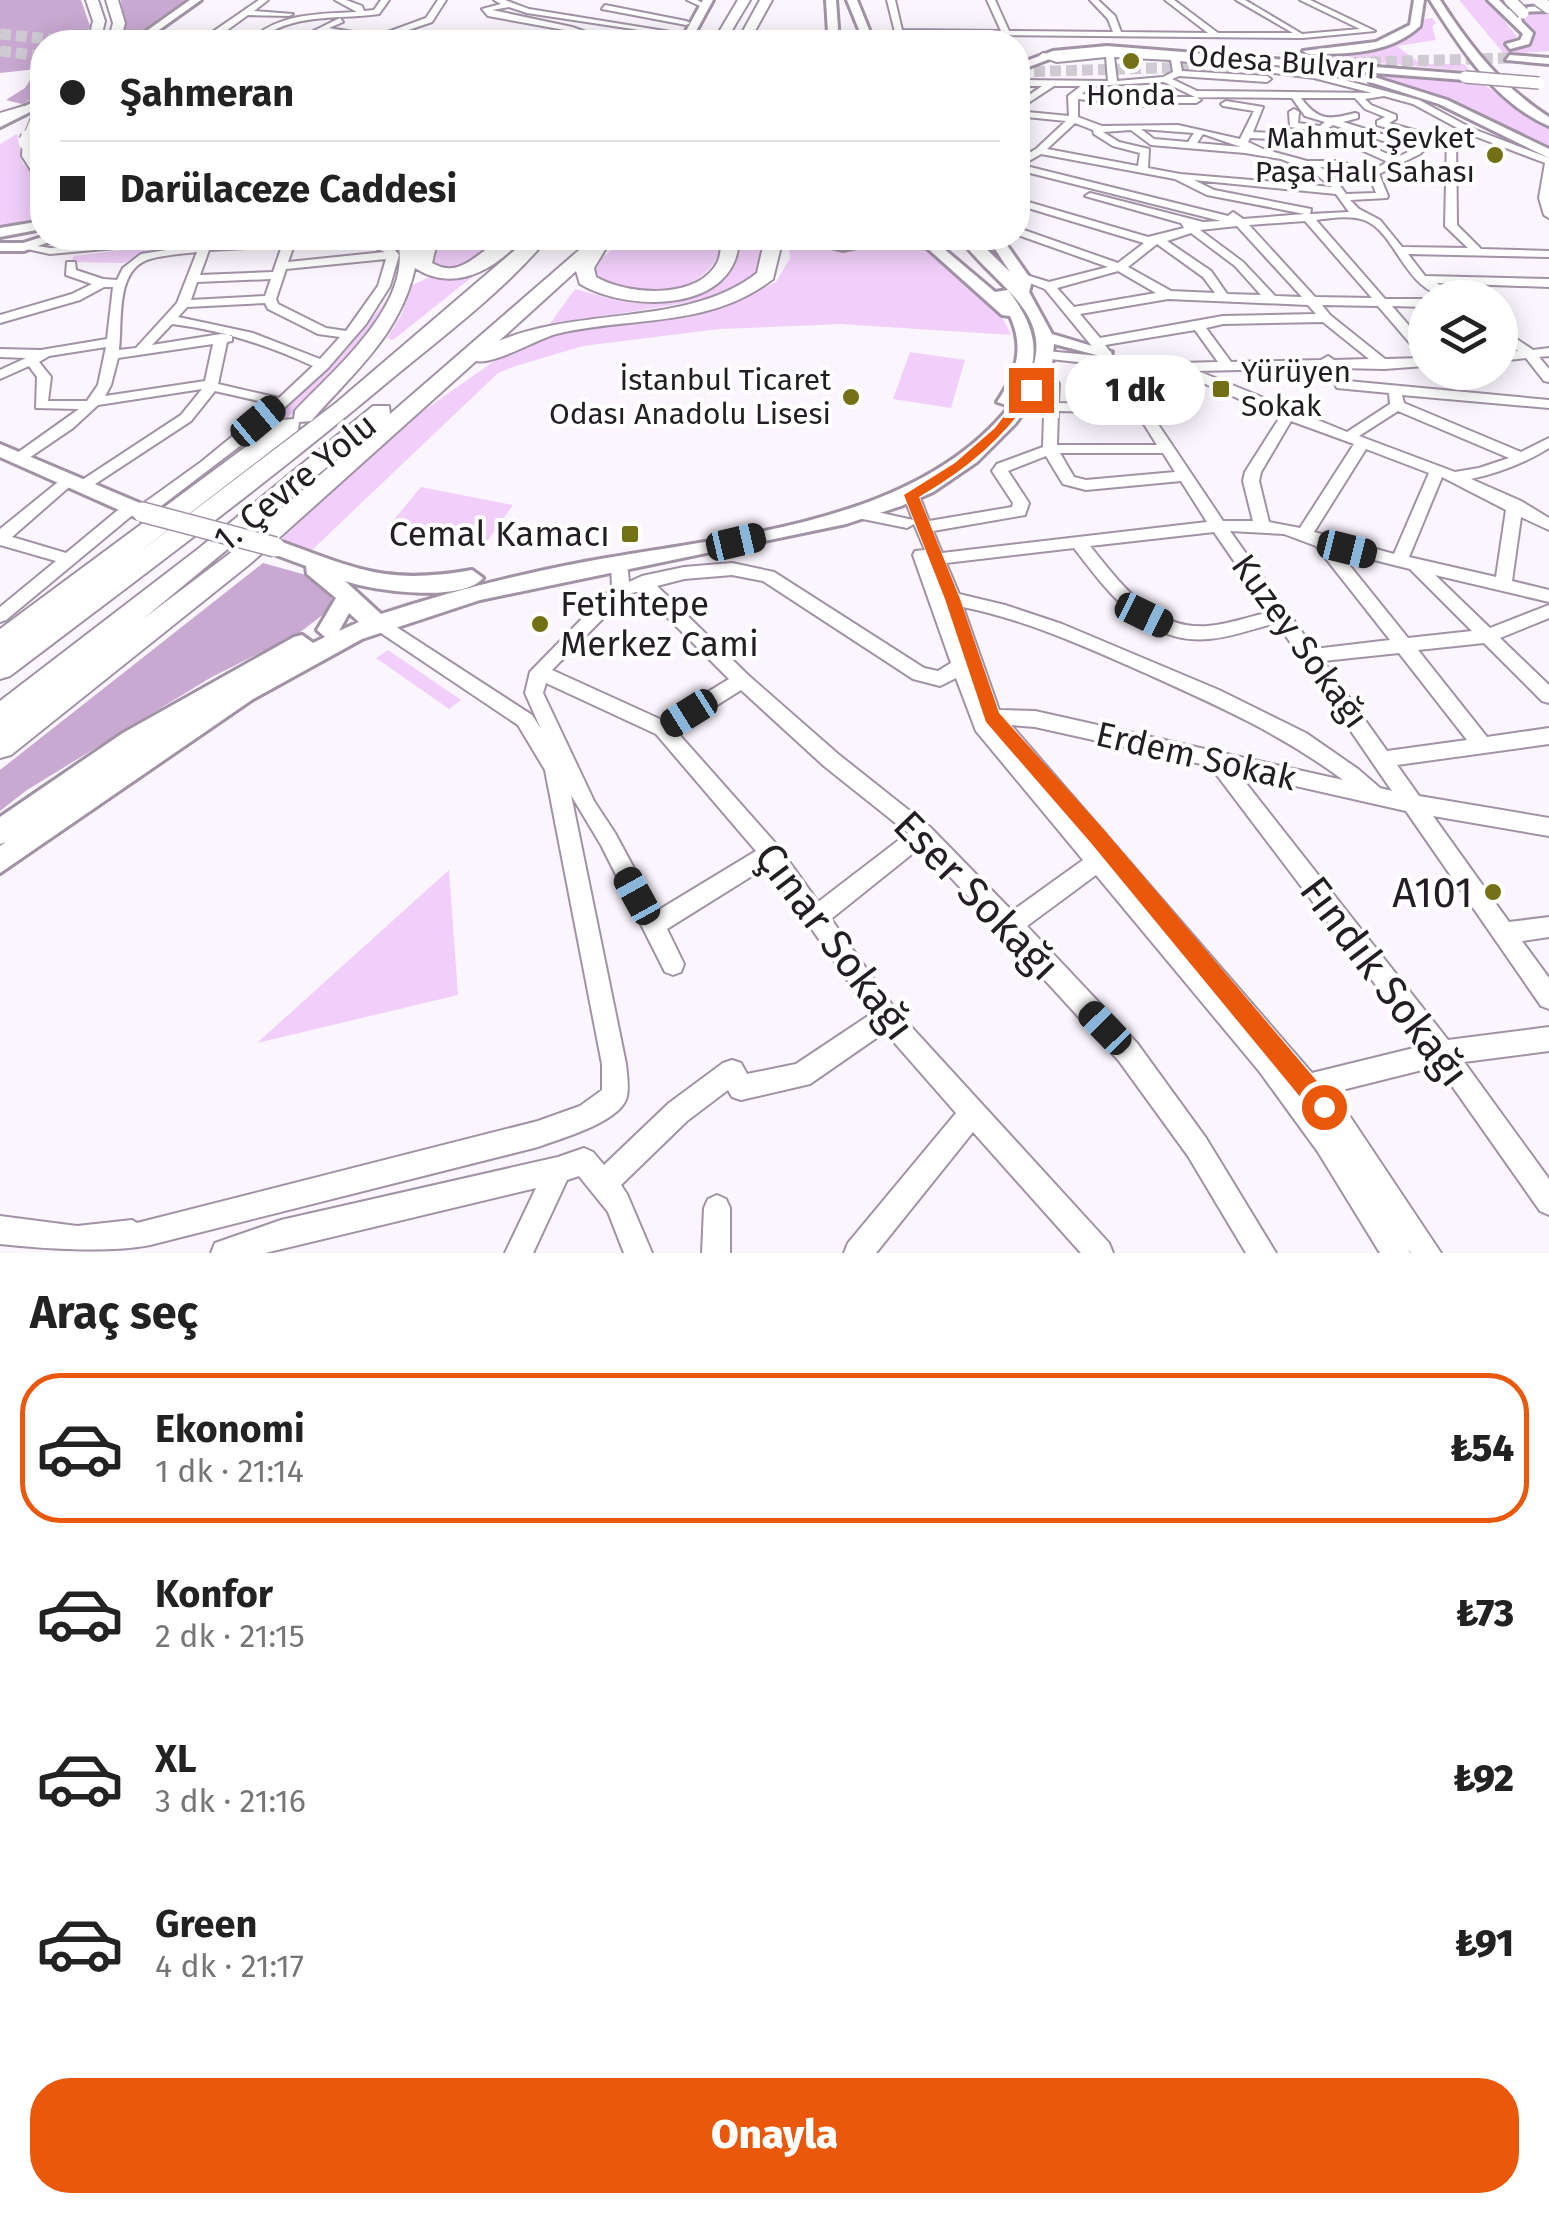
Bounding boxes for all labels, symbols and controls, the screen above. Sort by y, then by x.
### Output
street label: Odesa Bulvarı [1187,37,1377,87]
marker: Honda [1120,50,1142,72]
text: Şahmeran [120,70,294,116]
place label: Honda [1086,77,1176,113]
place label: Mahmut Şevket Paşa Halı Sahası [1255,120,1475,190]
marker: Mahmut Şevket Paşa Halı Sahası [1484,144,1506,166]
text: Darülaceze Caddesi [120,166,457,212]
map controls [1408,280,1518,390]
button: layers [1408,280,1518,390]
place label: Yürüyen Sokak [1241,354,1351,424]
callout: 1 dk [1066,355,1206,425]
place label: İstanbul Ticaret Odası Anadolu Lisesi [549,362,831,432]
route end [1009,368,1054,413]
text: 1 dk [1105,371,1165,409]
marker: Yürüyen Sokak [1210,378,1232,400]
marker: İstanbul Ticaret Odası Anadolu Lisesi [840,386,862,408]
car [225,390,291,452]
street label: 1. Çevre Yolu [205,404,385,561]
place label: Cemal Kamacı [389,513,610,555]
car [703,521,769,563]
marker: Cemal Kamacı [619,523,641,545]
car [1314,527,1380,571]
street label: Kuzey Sokağı [1223,546,1377,736]
place label: Fetihtepe Merkez Cami [560,583,759,665]
car [1110,588,1178,642]
marker: Fetihtepe Merkez Cami [529,613,551,635]
car [656,684,722,742]
street label: Erdem Sokak [1092,713,1300,799]
street label: Eser Sokağı [883,800,1069,991]
street label: Çınar Sokağı [744,833,925,1050]
car [609,862,665,930]
street label: Fındık Sokağı [1289,867,1479,1096]
place label: A101 [1392,868,1473,918]
marker: A101 [1482,881,1504,903]
car [1073,996,1137,1060]
route start [1302,1085,1347,1130]
text: Araç seç [30,1286,198,1340]
icon: car [35,1403,125,1493]
text: Ekonomi [155,1406,305,1452]
text: ₺54 [1450,1425,1514,1471]
text: 1 dk · 21:14 [155,1452,304,1490]
icon: car [35,1568,125,1658]
text: Konfor [155,1571,273,1617]
text: ₺73 [1456,1590,1514,1636]
text: 2 dk · 21:15 [155,1617,305,1655]
icon: car [35,1733,125,1823]
text: XL [155,1736,197,1782]
text: ₺92 [1453,1755,1514,1801]
text: 3 dk · 21:16 [155,1782,306,1820]
icon: car [35,1898,125,1988]
text: Green [155,1901,258,1947]
text: ₺91 [1455,1920,1514,1966]
text: 4 dk · 21:17 [155,1947,304,1985]
button: Onayla [30,2078,1519,2193]

